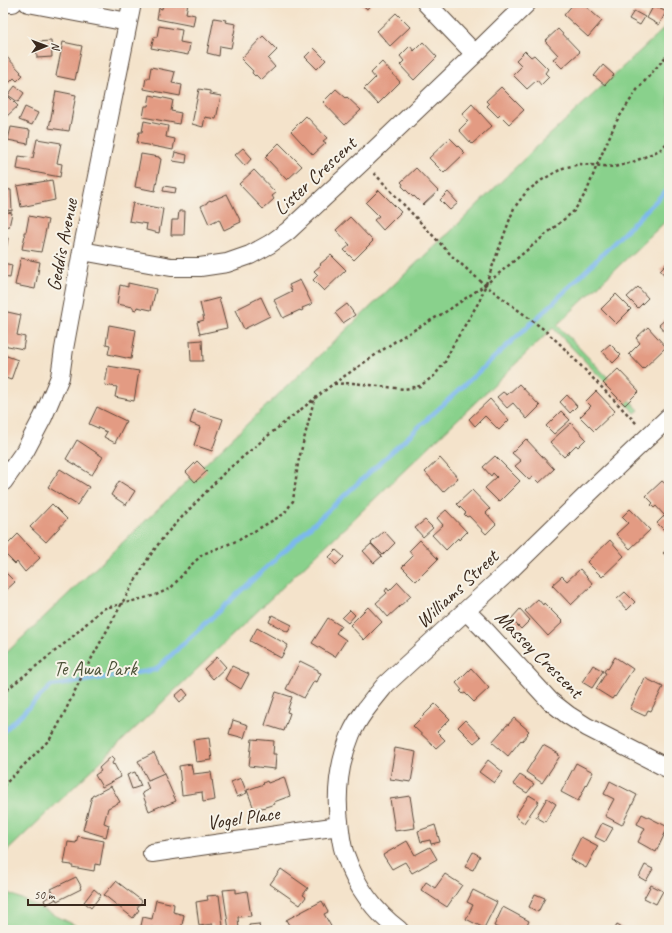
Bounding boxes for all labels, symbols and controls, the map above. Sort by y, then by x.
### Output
north arrow [26,26,66,66]
text: N [49,42,63,52]
street label: Lister Crescent [268,130,363,221]
street label: Geddis Avenue [41,195,83,293]
street label: Williams Street [411,543,505,633]
street label: Massey Crescent [490,605,590,705]
park label: Te Awa Park [53,656,138,681]
street label: Vogel Place [205,800,282,835]
scale bar [28,881,145,907]
text: 50 m [34,887,56,903]

